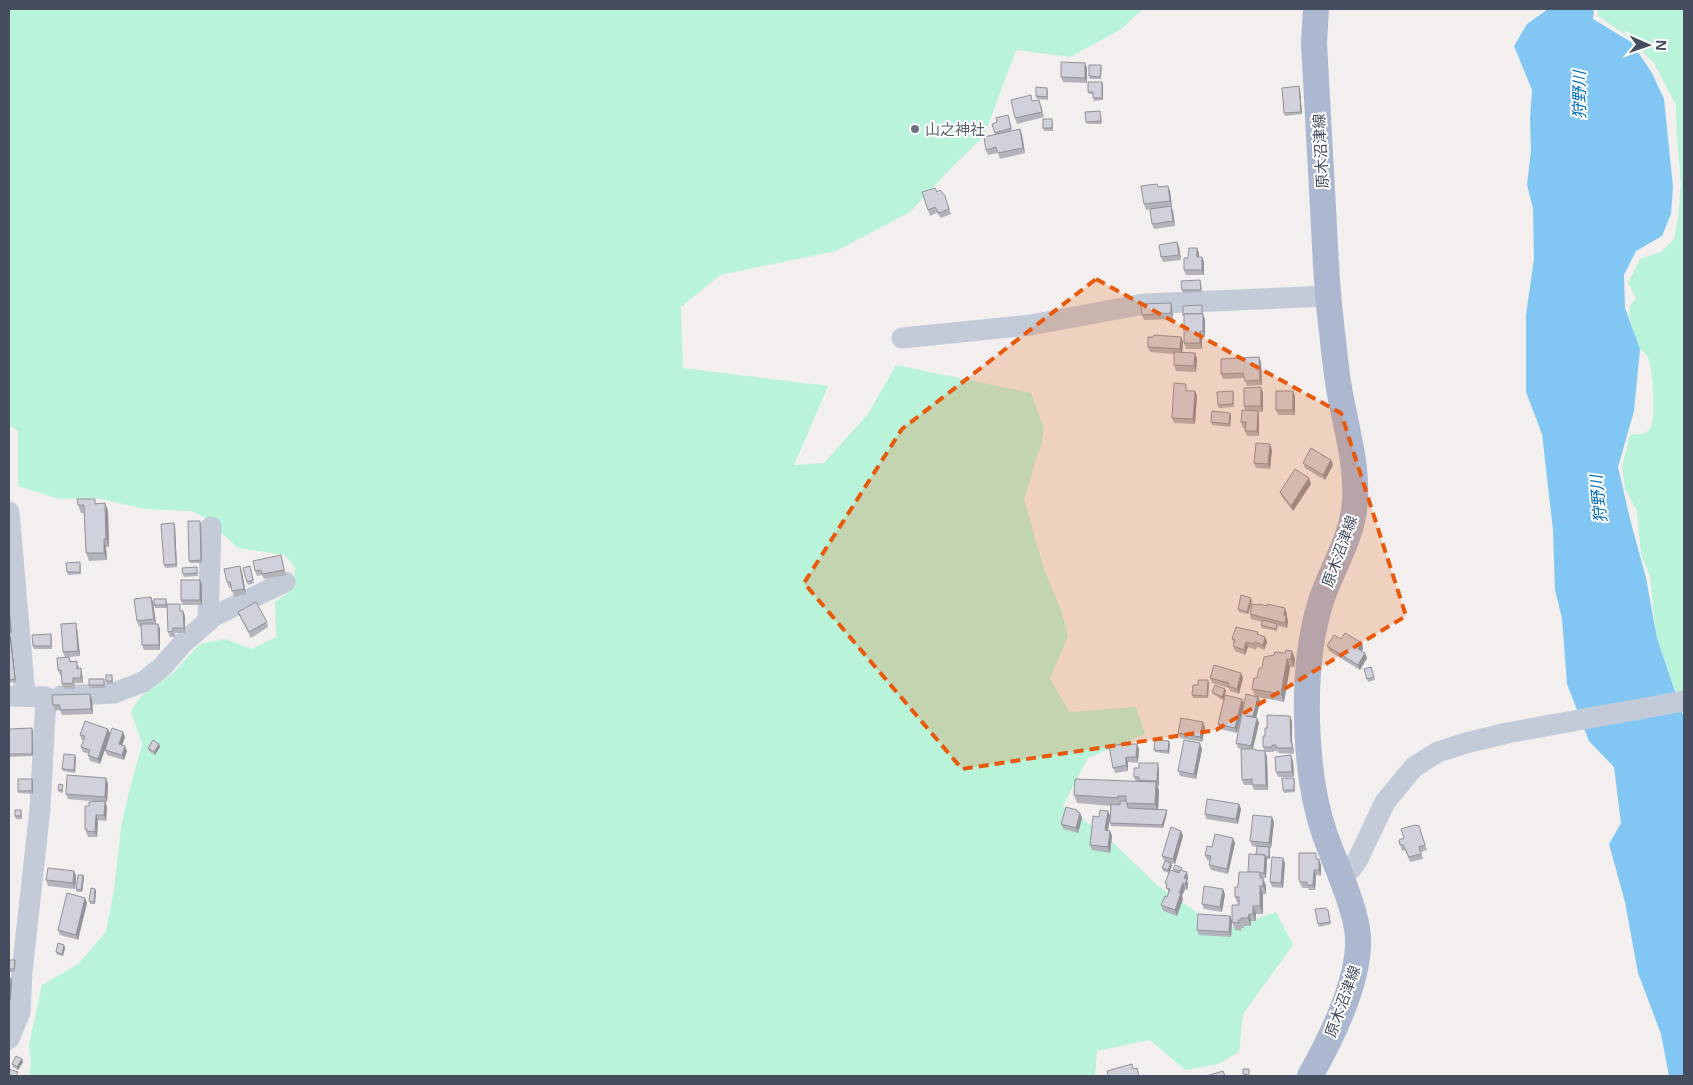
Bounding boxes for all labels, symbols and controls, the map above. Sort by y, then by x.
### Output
north arrow [1623,20,1673,70]
text: N [1652,39,1671,51]
water label: 狩野川 [1568,69,1590,119]
street label: 原木沼津線 [1308,113,1332,189]
place label: 山之神社 [925,119,985,139]
marker: 山之神社 [909,123,921,135]
water label: 狩野川 [1584,472,1611,524]
street label: 原木沼津線 [1317,512,1361,590]
street label: 原木沼津線 [1320,962,1364,1040]

